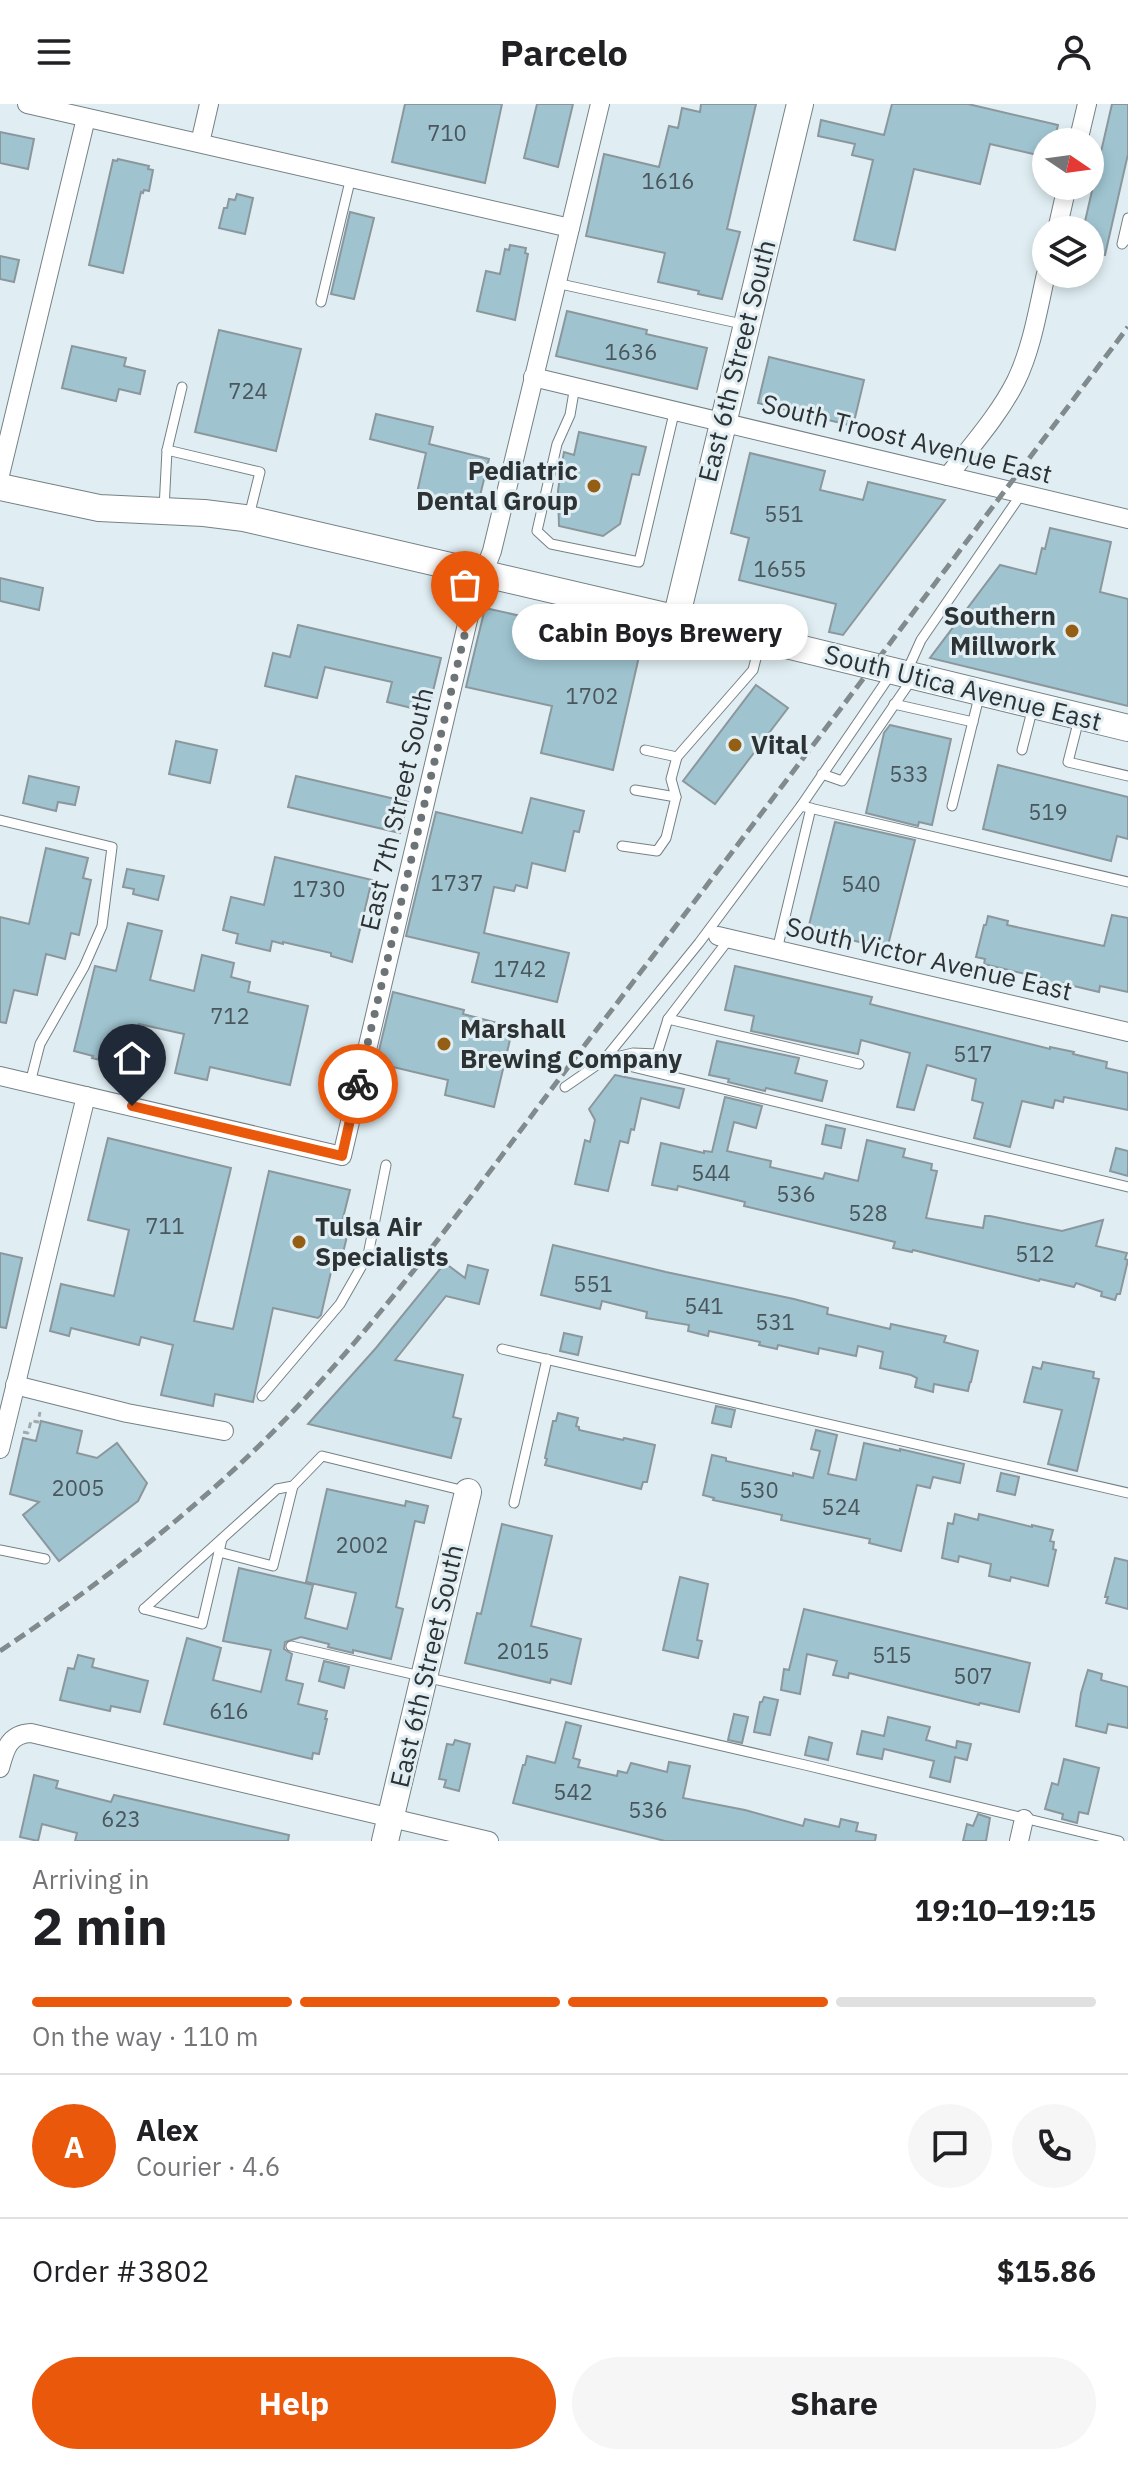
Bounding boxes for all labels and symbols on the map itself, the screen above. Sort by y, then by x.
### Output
house number: 710 [427,118,467,147]
north arrow [1032,128,1104,200]
house number: 1616 [642,166,694,195]
street label: East 6th Street South [690,236,783,485]
house number: 1636 [605,337,657,366]
house number: 724 [228,376,268,405]
street label: South Troost Avenue East [759,385,1056,491]
place label: Pediatric Dental Group [416,453,578,517]
marker: Pediatric Dental Group [585,477,603,495]
house number: 551 [764,499,804,528]
pin [431,551,499,633]
house number: 1655 [754,554,806,583]
place label: Southern Millwork [944,598,1056,662]
callout: Cabin Boys Brewery [513,605,809,661]
marker: Southern Millwork [1063,622,1081,640]
street label: South Utica Avenue East [821,636,1105,738]
house number: 1702 [566,681,618,710]
street label: East 7th Street South [352,684,441,934]
place label: Vital [751,727,808,761]
marker: Vital [726,736,744,754]
house number: 533 [889,759,929,788]
house number: 519 [1028,797,1068,826]
house number: 1737 [431,868,483,897]
house number: 540 [841,869,881,898]
house number: 1730 [293,874,345,903]
street label: South Victor Avenue East [783,909,1076,1008]
house number: 1742 [494,954,546,983]
house number: 712 [210,1001,250,1030]
place label: Marshall Brewing Company [460,1011,682,1075]
pin [98,1024,166,1106]
marker: Marshall Brewing Company [435,1035,453,1053]
house number: 517 [953,1039,993,1068]
courier [318,1044,398,1124]
house number: 544 [691,1158,731,1187]
house number: 536 [776,1179,816,1208]
house number: 528 [848,1198,888,1227]
place label: Tulsa Air Specialists [315,1209,449,1273]
house number: 711 [145,1211,185,1240]
marker: Tulsa Air Specialists [290,1233,308,1251]
house number: 512 [1015,1239,1055,1268]
house number: 551 [573,1269,613,1298]
house number: 541 [684,1291,724,1320]
house number: 531 [755,1307,795,1336]
house number: 2005 [52,1473,104,1502]
house number: 530 [739,1475,779,1504]
house number: 524 [821,1492,861,1521]
house number: 2002 [336,1530,388,1559]
street label: East 6th Street South [382,1541,471,1791]
house number: 2015 [497,1636,549,1665]
house number: 515 [872,1640,912,1669]
house number: 507 [953,1661,993,1690]
house number: 616 [209,1696,249,1725]
house number: 542 [553,1777,593,1806]
house number: 536 [628,1795,668,1824]
house number: 623 [101,1804,141,1833]

